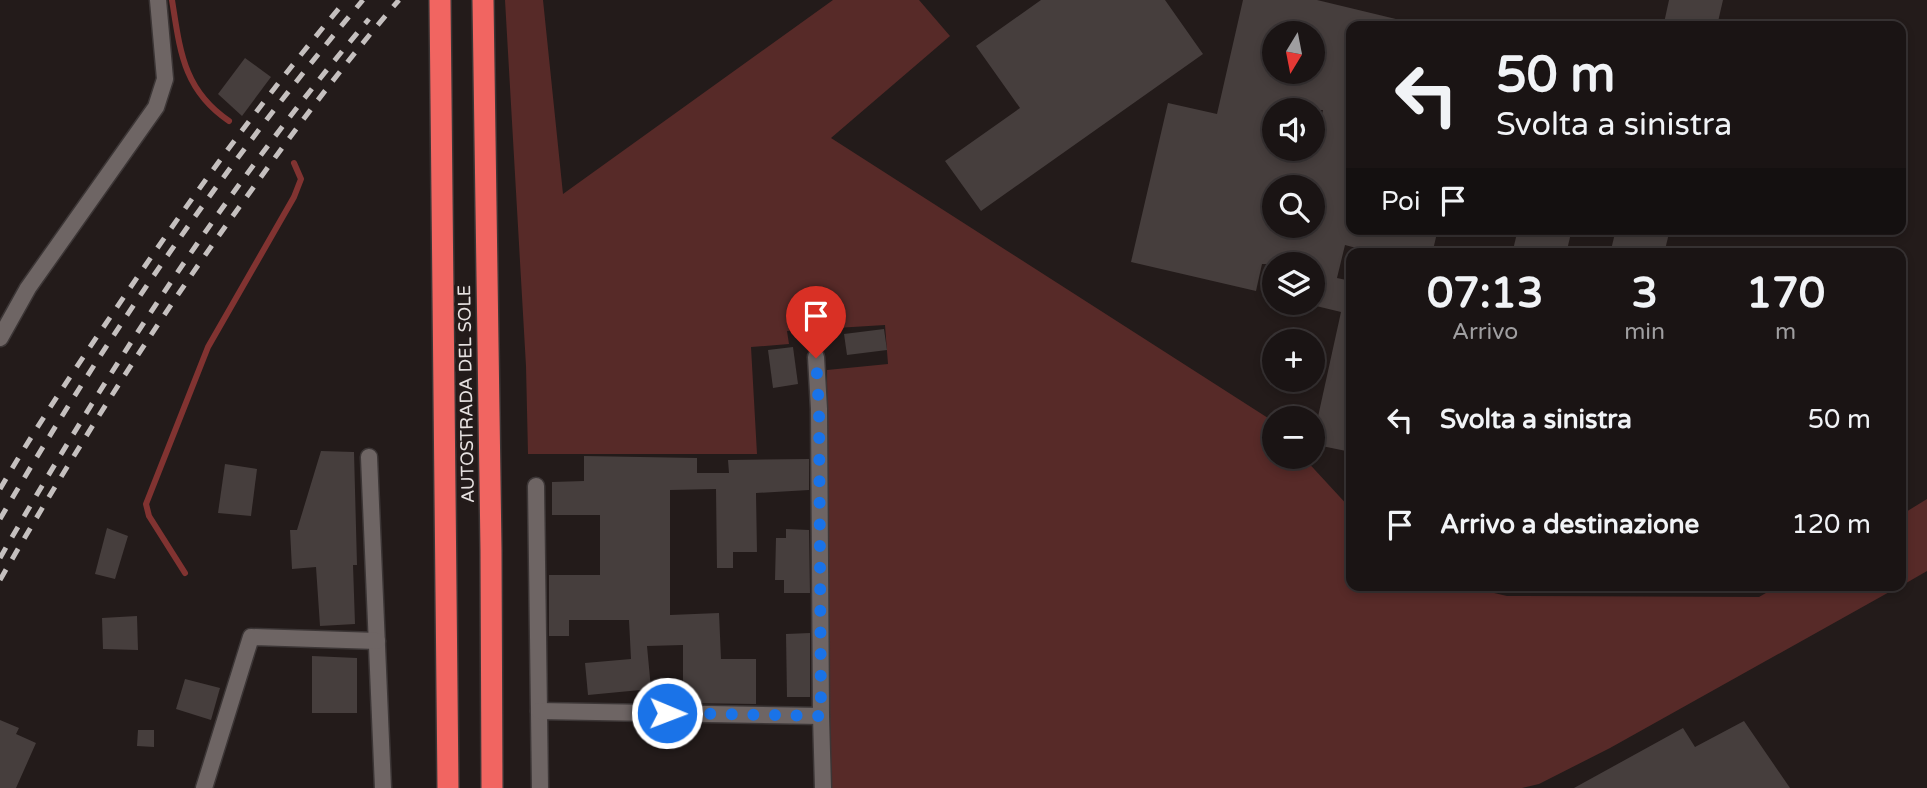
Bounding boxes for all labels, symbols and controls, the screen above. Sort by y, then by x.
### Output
north arrow [1262,21,1325,84]
map controls [1262,21,1325,469]
text: 50 m [1496,46,1615,105]
icon: left [1381,49,1472,140]
button: sound [1262,98,1325,161]
text: Svolta a sinistra [1496,106,1732,144]
button: search [1262,175,1325,238]
icon: arrive [1434,182,1472,220]
text: Poi [1381,186,1420,217]
button: layers [1262,252,1325,315]
text: 07:13 [1427,268,1543,319]
text: 3 [1631,268,1658,319]
text: 170 [1746,268,1825,319]
street label: AUTOSTRADA DEL SOLE [453,285,479,503]
pin [786,286,846,358]
icon: arrive [797,297,835,335]
text: Arrivo [1452,318,1518,346]
text: min [1624,318,1665,346]
text: m [1775,318,1796,346]
button: + [1262,329,1325,392]
icon: left [1381,401,1419,439]
text: Svolta a sinistra [1440,404,1632,435]
text: 50 m [1808,404,1871,435]
button: − [1262,406,1325,469]
icon: arrive [1381,506,1419,544]
text: Arrivo a destinazione [1440,509,1699,540]
text: 120 m [1791,509,1871,540]
position arrow [630,676,704,750]

